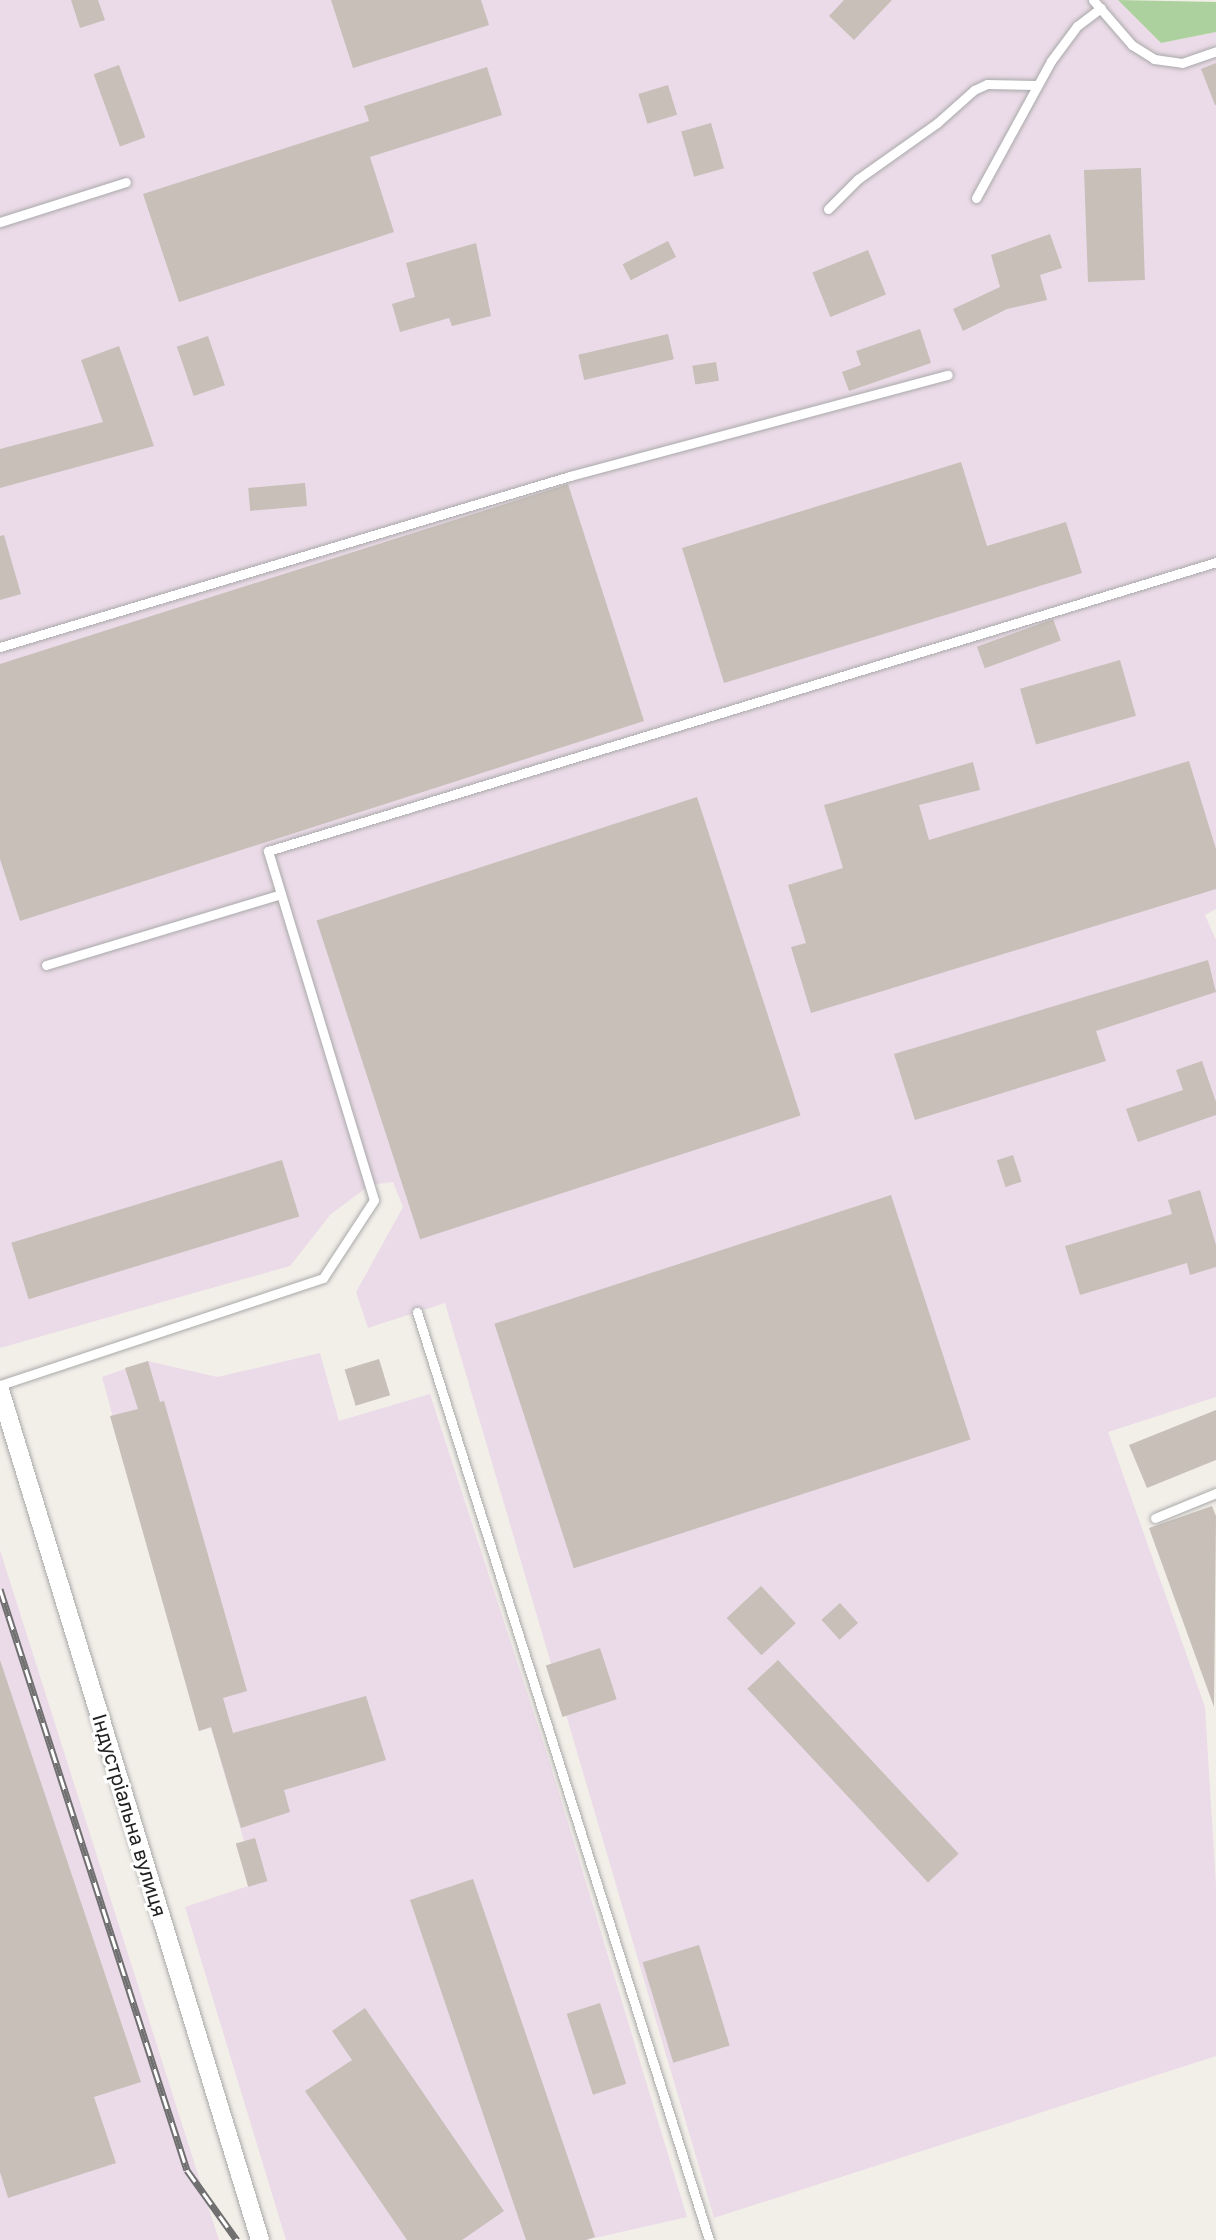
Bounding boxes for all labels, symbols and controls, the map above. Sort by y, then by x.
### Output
street label: Індустріальна вулиця [88,1711,172,1919]

